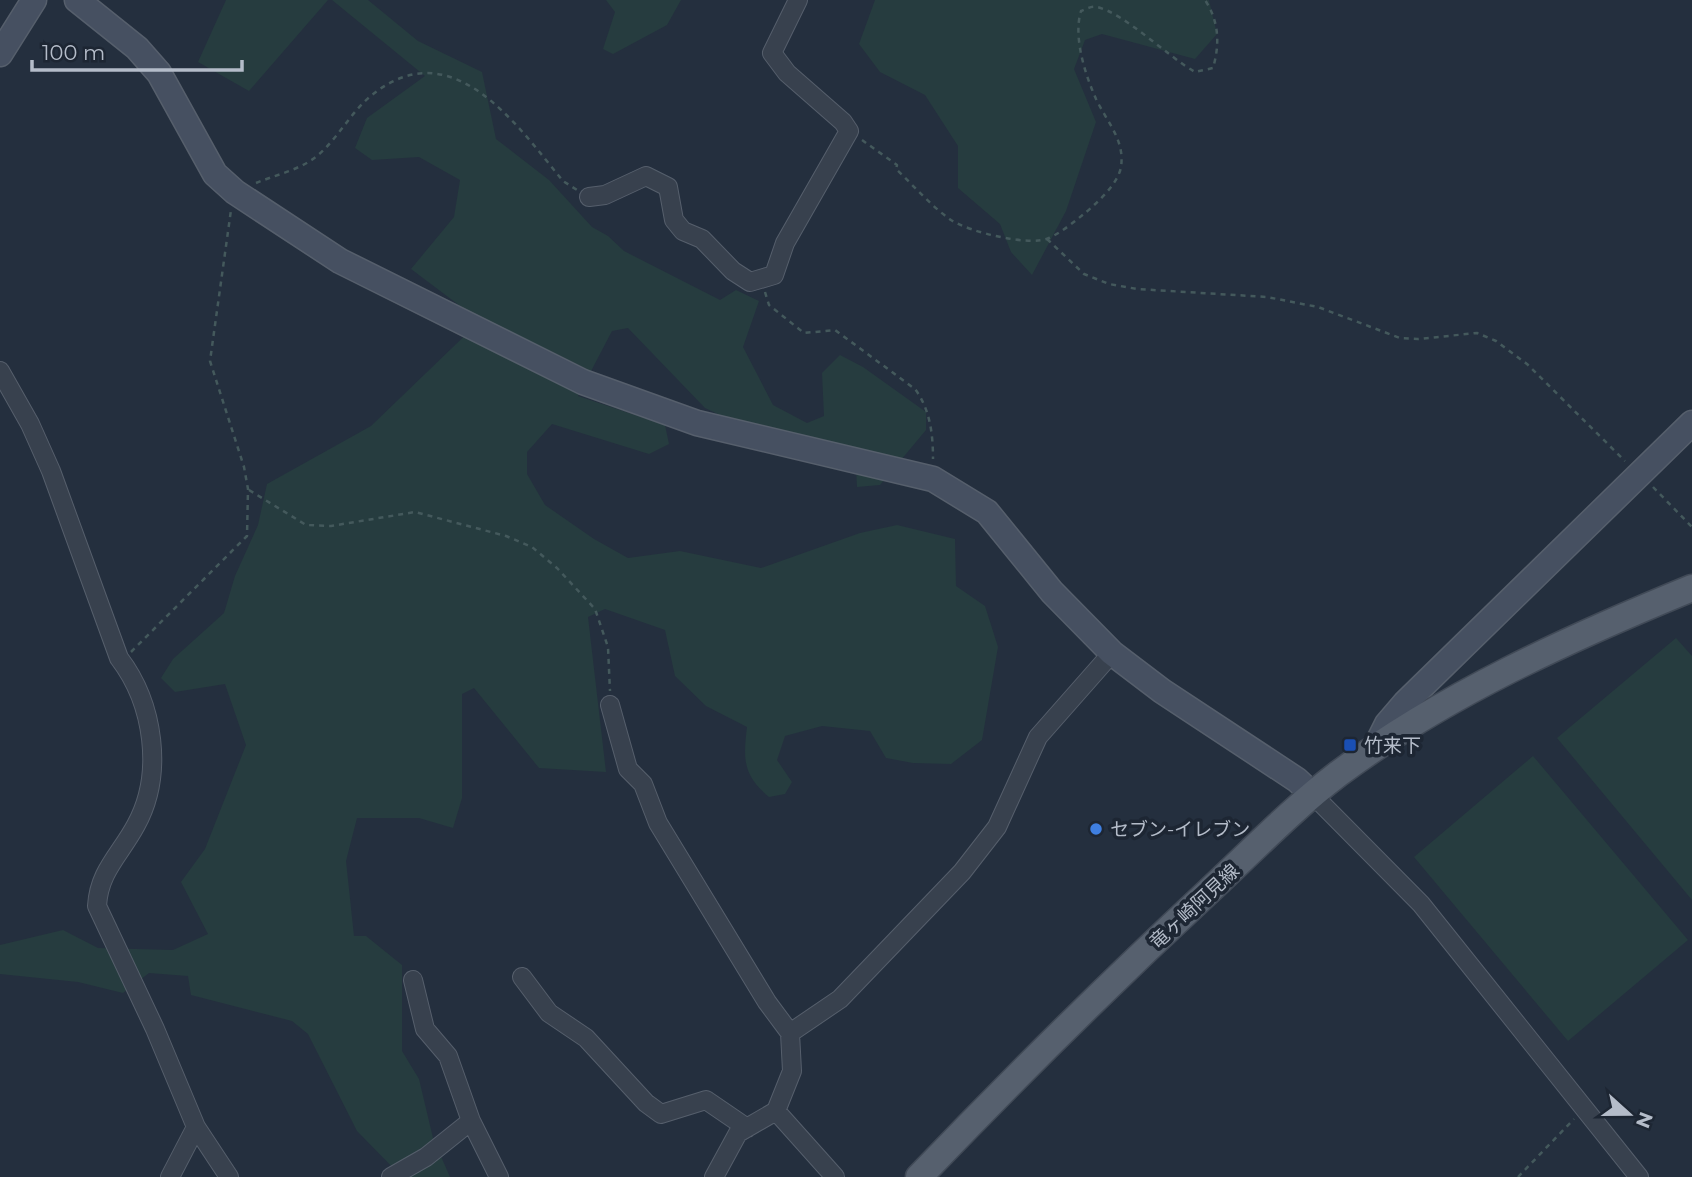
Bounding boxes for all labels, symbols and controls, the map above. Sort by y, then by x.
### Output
scale bar [32,28,242,72]
text: 100 m [42,40,105,65]
place label: 竹来下 [1364,734,1421,757]
marker: 竹来下 [1342,737,1358,753]
place label: セブン-イレブン [1110,818,1250,841]
marker: セブン-イレブン [1088,821,1104,837]
street label: 竜ヶ崎阿見線 [1145,859,1244,954]
north arrow [1594,1079,1664,1149]
text: N [1631,1109,1658,1131]

